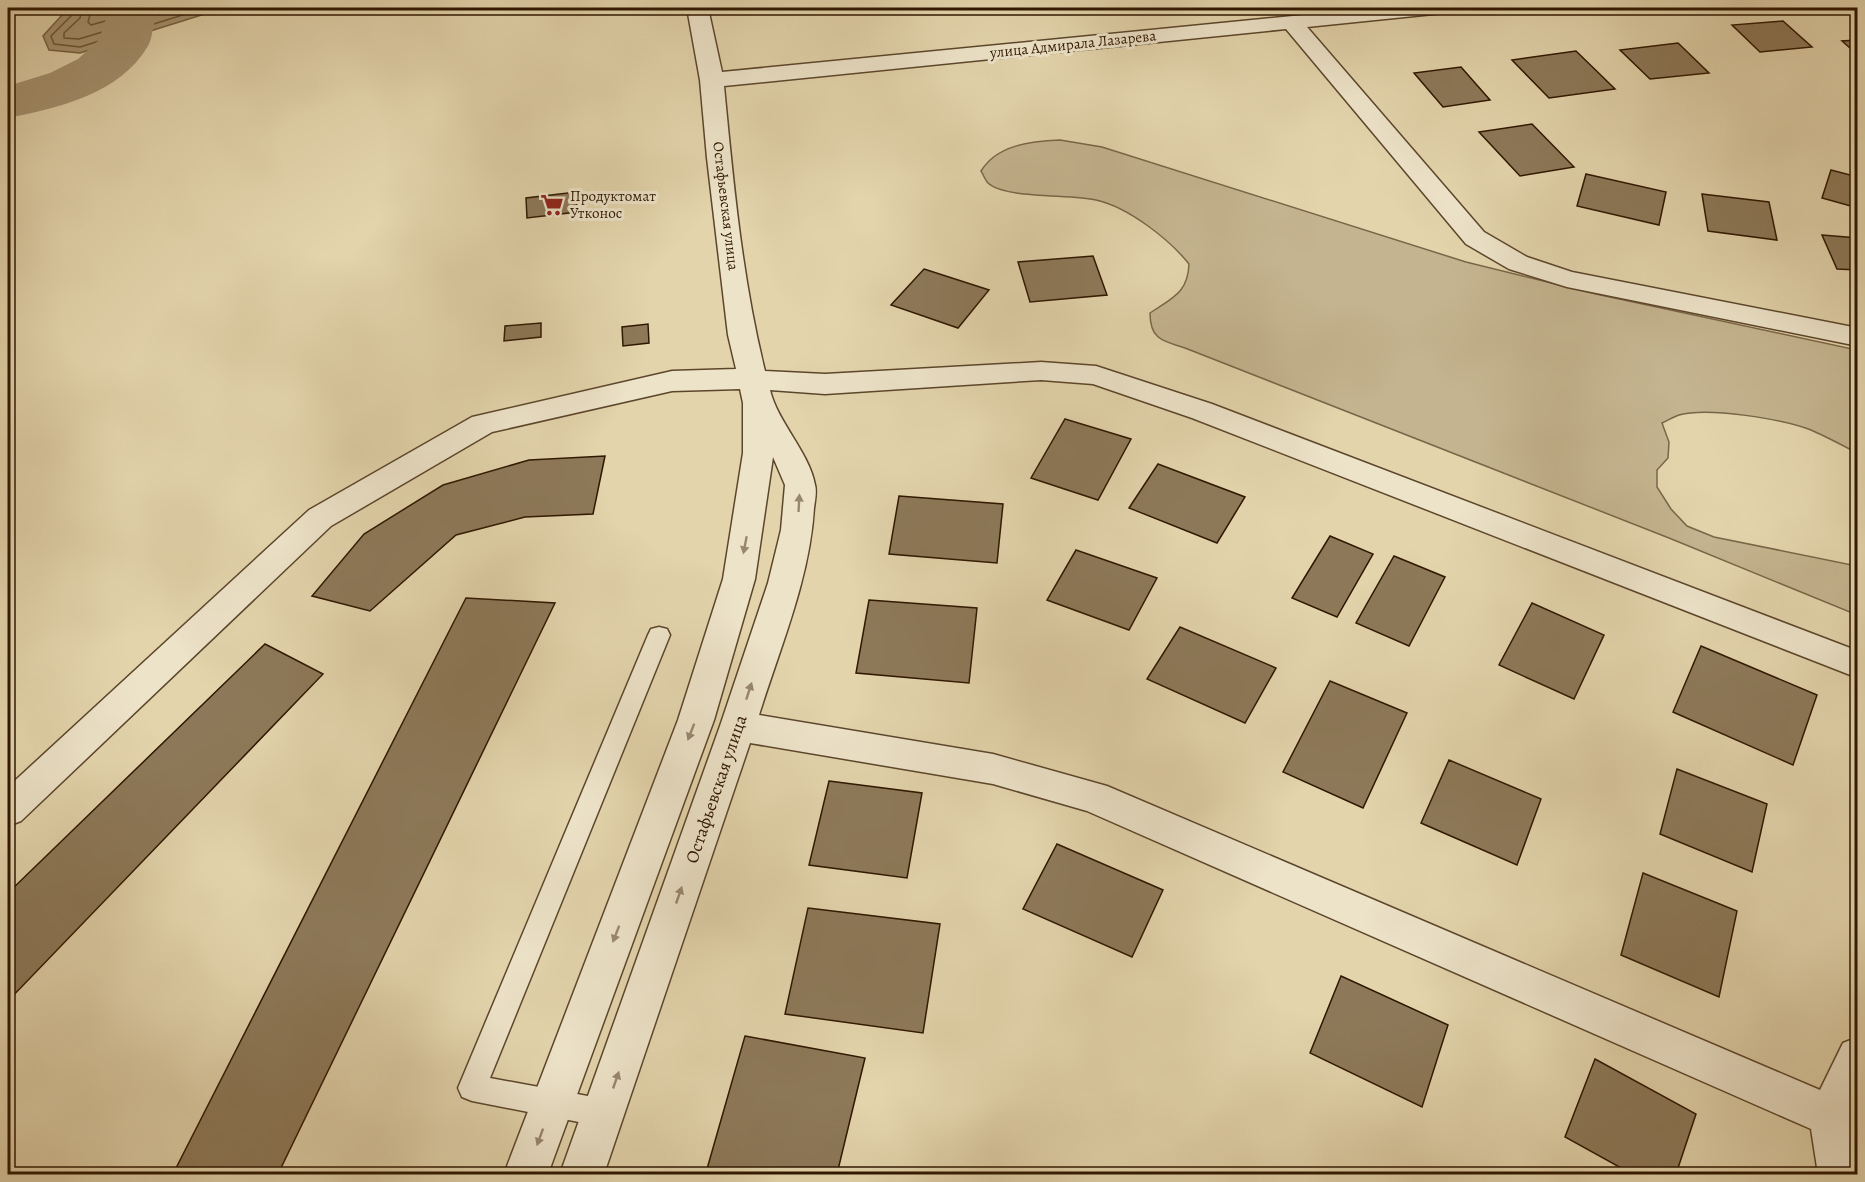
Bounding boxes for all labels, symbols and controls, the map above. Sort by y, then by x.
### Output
street label: улица Адмирала Лазарева [988,25,1157,63]
street label: Остафьевская улица [708,141,744,272]
place label: Продуктомат Утконос [570,186,656,223]
supermarket icon: Продуктомат Утконос [539,192,565,218]
one-way arrow [794,494,803,513]
one-way arrow [740,536,749,555]
one-way arrow [745,682,754,700]
street label: Остафьевская улица [679,711,753,866]
one-way arrow [686,723,696,741]
one-way arrow [675,886,685,904]
one-way arrow [610,926,620,944]
one-way arrow [611,1071,621,1089]
one-way arrow [535,1128,544,1146]

